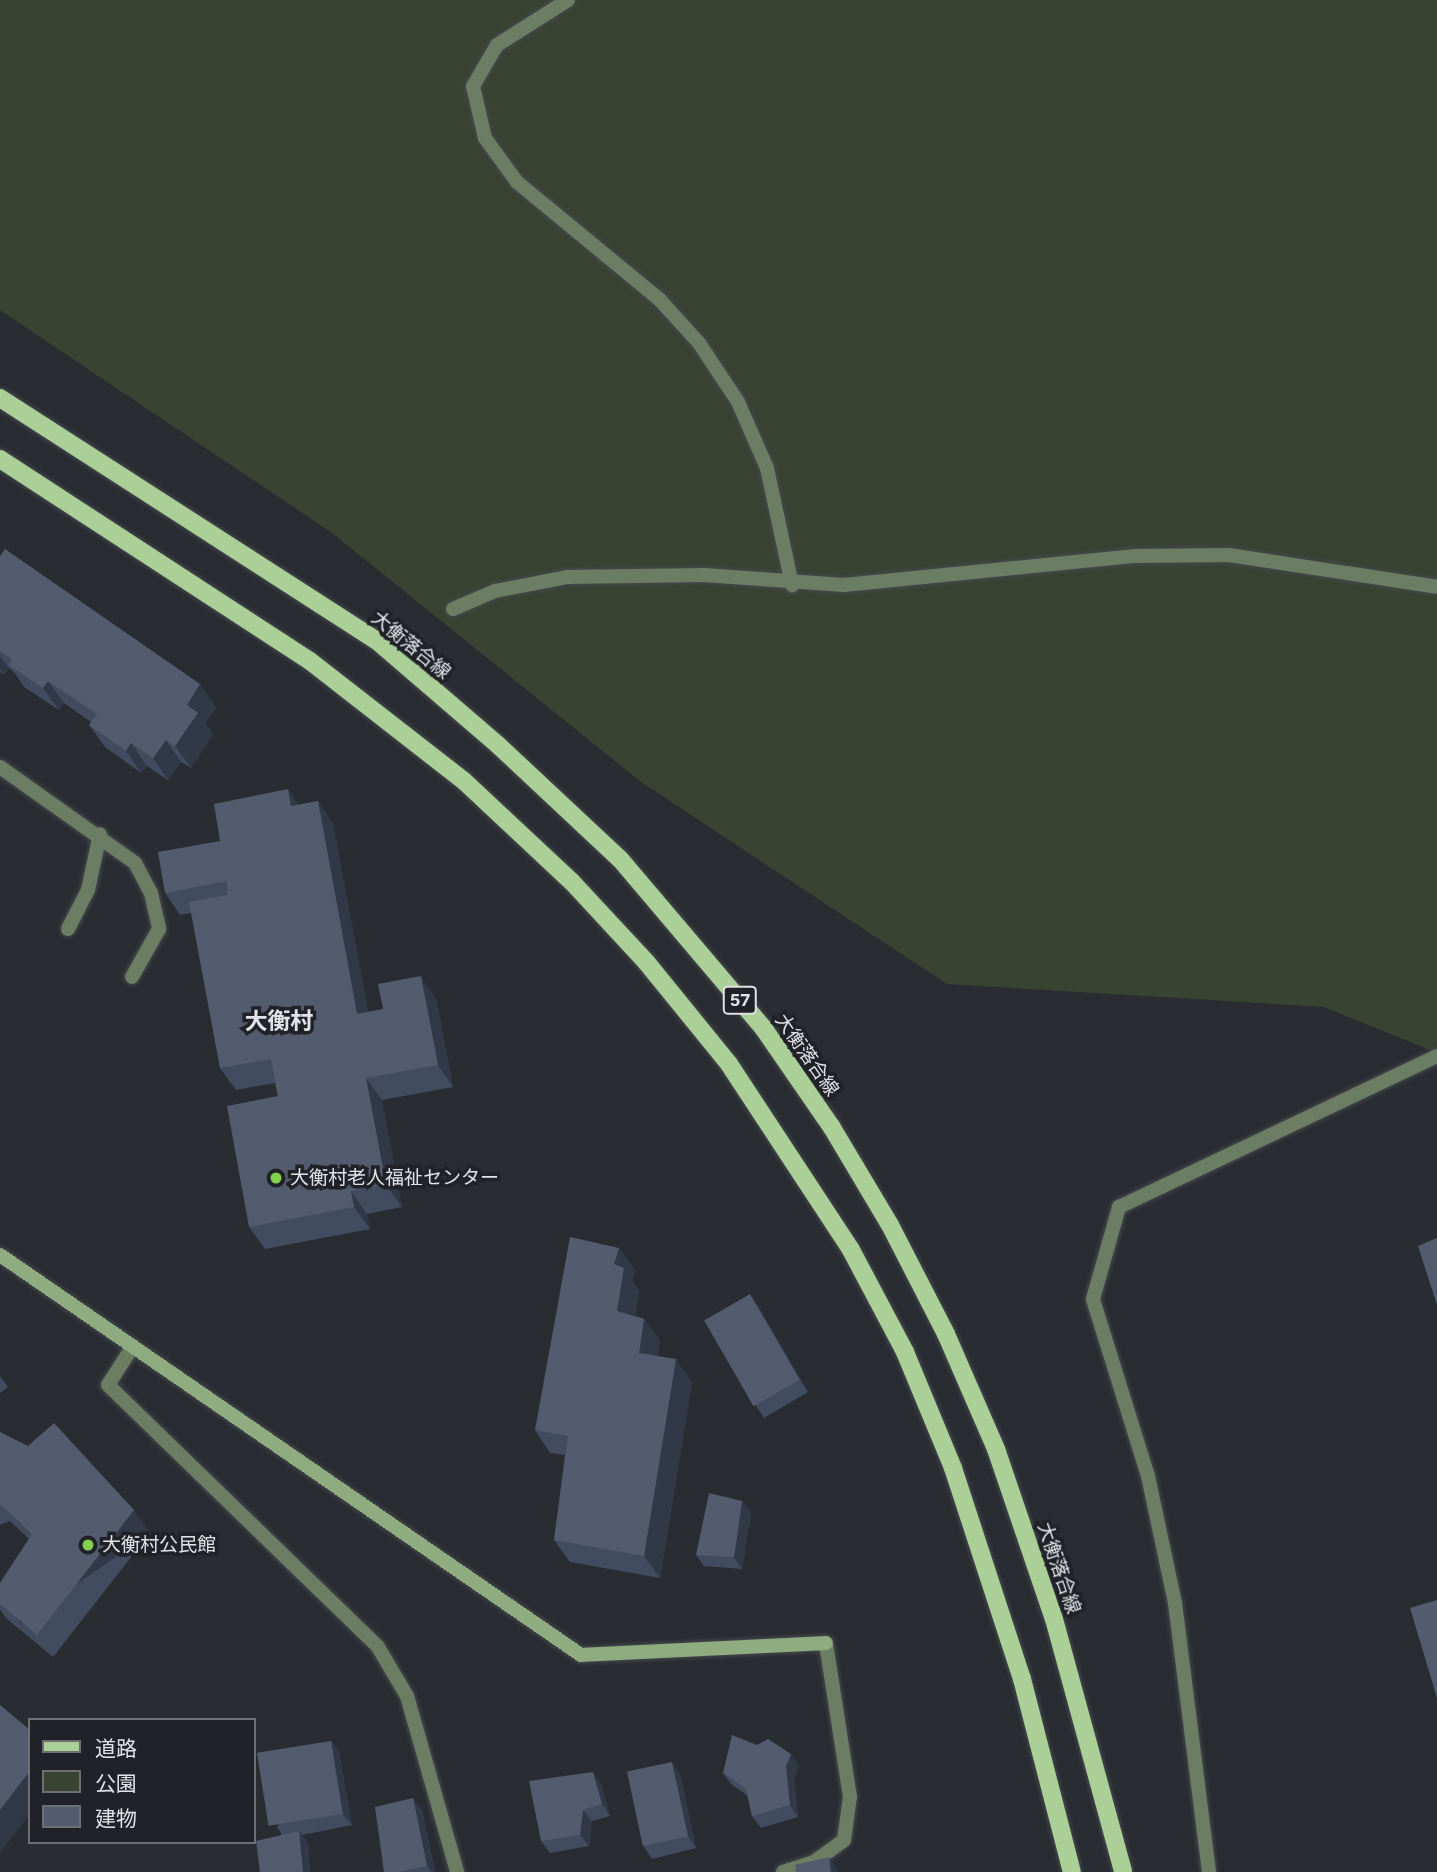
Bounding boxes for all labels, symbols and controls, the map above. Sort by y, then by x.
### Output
street label: 大衡落合線 [367,606,455,684]
road number: 57 [722,986,758,1015]
district label: 大衡村 [245,1007,313,1035]
street label: 大衡落合線 [770,1010,844,1100]
place label: 大衡村老人福祉センター [290,1167,499,1189]
marker: 大衡村老人福祉センター [268,1170,284,1186]
street label: 大衡落合線 [1033,1519,1085,1617]
place label: 大衡村公民館 [102,1534,216,1556]
marker: 大衡村公民館 [80,1537,96,1553]
legend [28,1718,256,1844]
text: 道路 [95,1736,137,1761]
text: 公園 [95,1771,137,1796]
text: 建物 [95,1806,137,1831]

